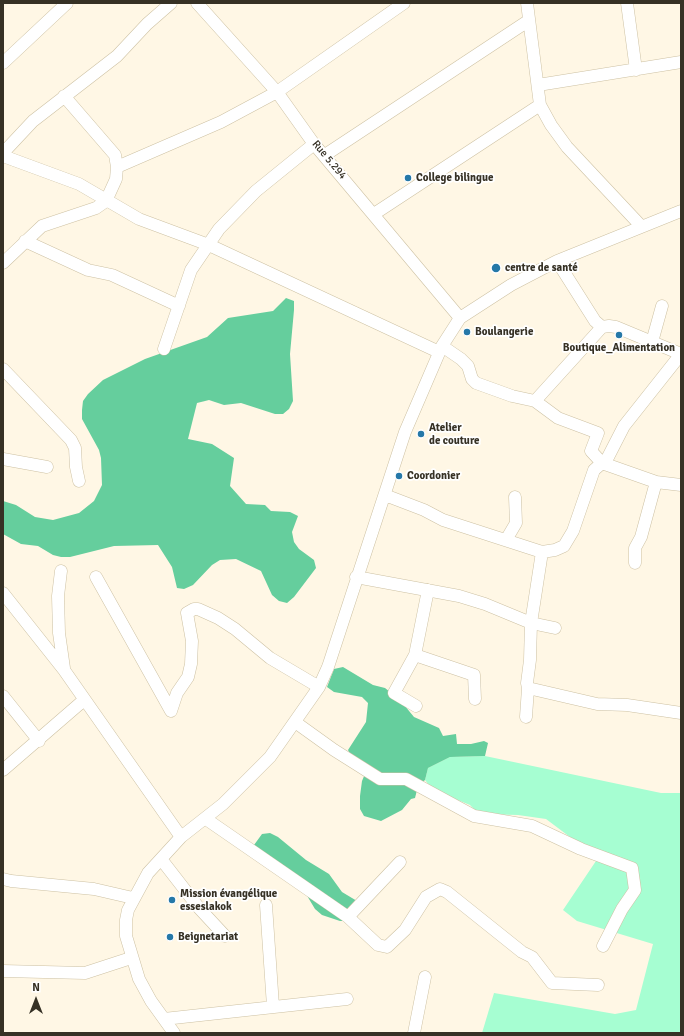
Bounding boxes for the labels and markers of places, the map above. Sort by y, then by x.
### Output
place label: College bilingue [416,171,493,185]
marker: College bilingue [403,173,413,183]
place label: centre de santé [505,261,578,275]
marker: centre de santé [490,262,502,274]
place label: Boulangerie [475,325,533,339]
marker: Boulangerie [462,327,472,337]
marker: Boutique_Alimentation [614,330,624,340]
place label: Boutique_Alimentation [563,341,675,355]
place label: Atelier de couture [429,421,480,447]
marker: Atelier de couture [416,429,426,439]
place label: Coordonier [407,469,460,483]
marker: Coordonier [394,471,404,481]
place label: Mission évangélique esseslakok [180,887,277,913]
marker: Mission évangélique esseslakok [167,895,177,905]
place label: Beignetariat [178,930,238,944]
marker: Beignetariat [165,932,175,942]

